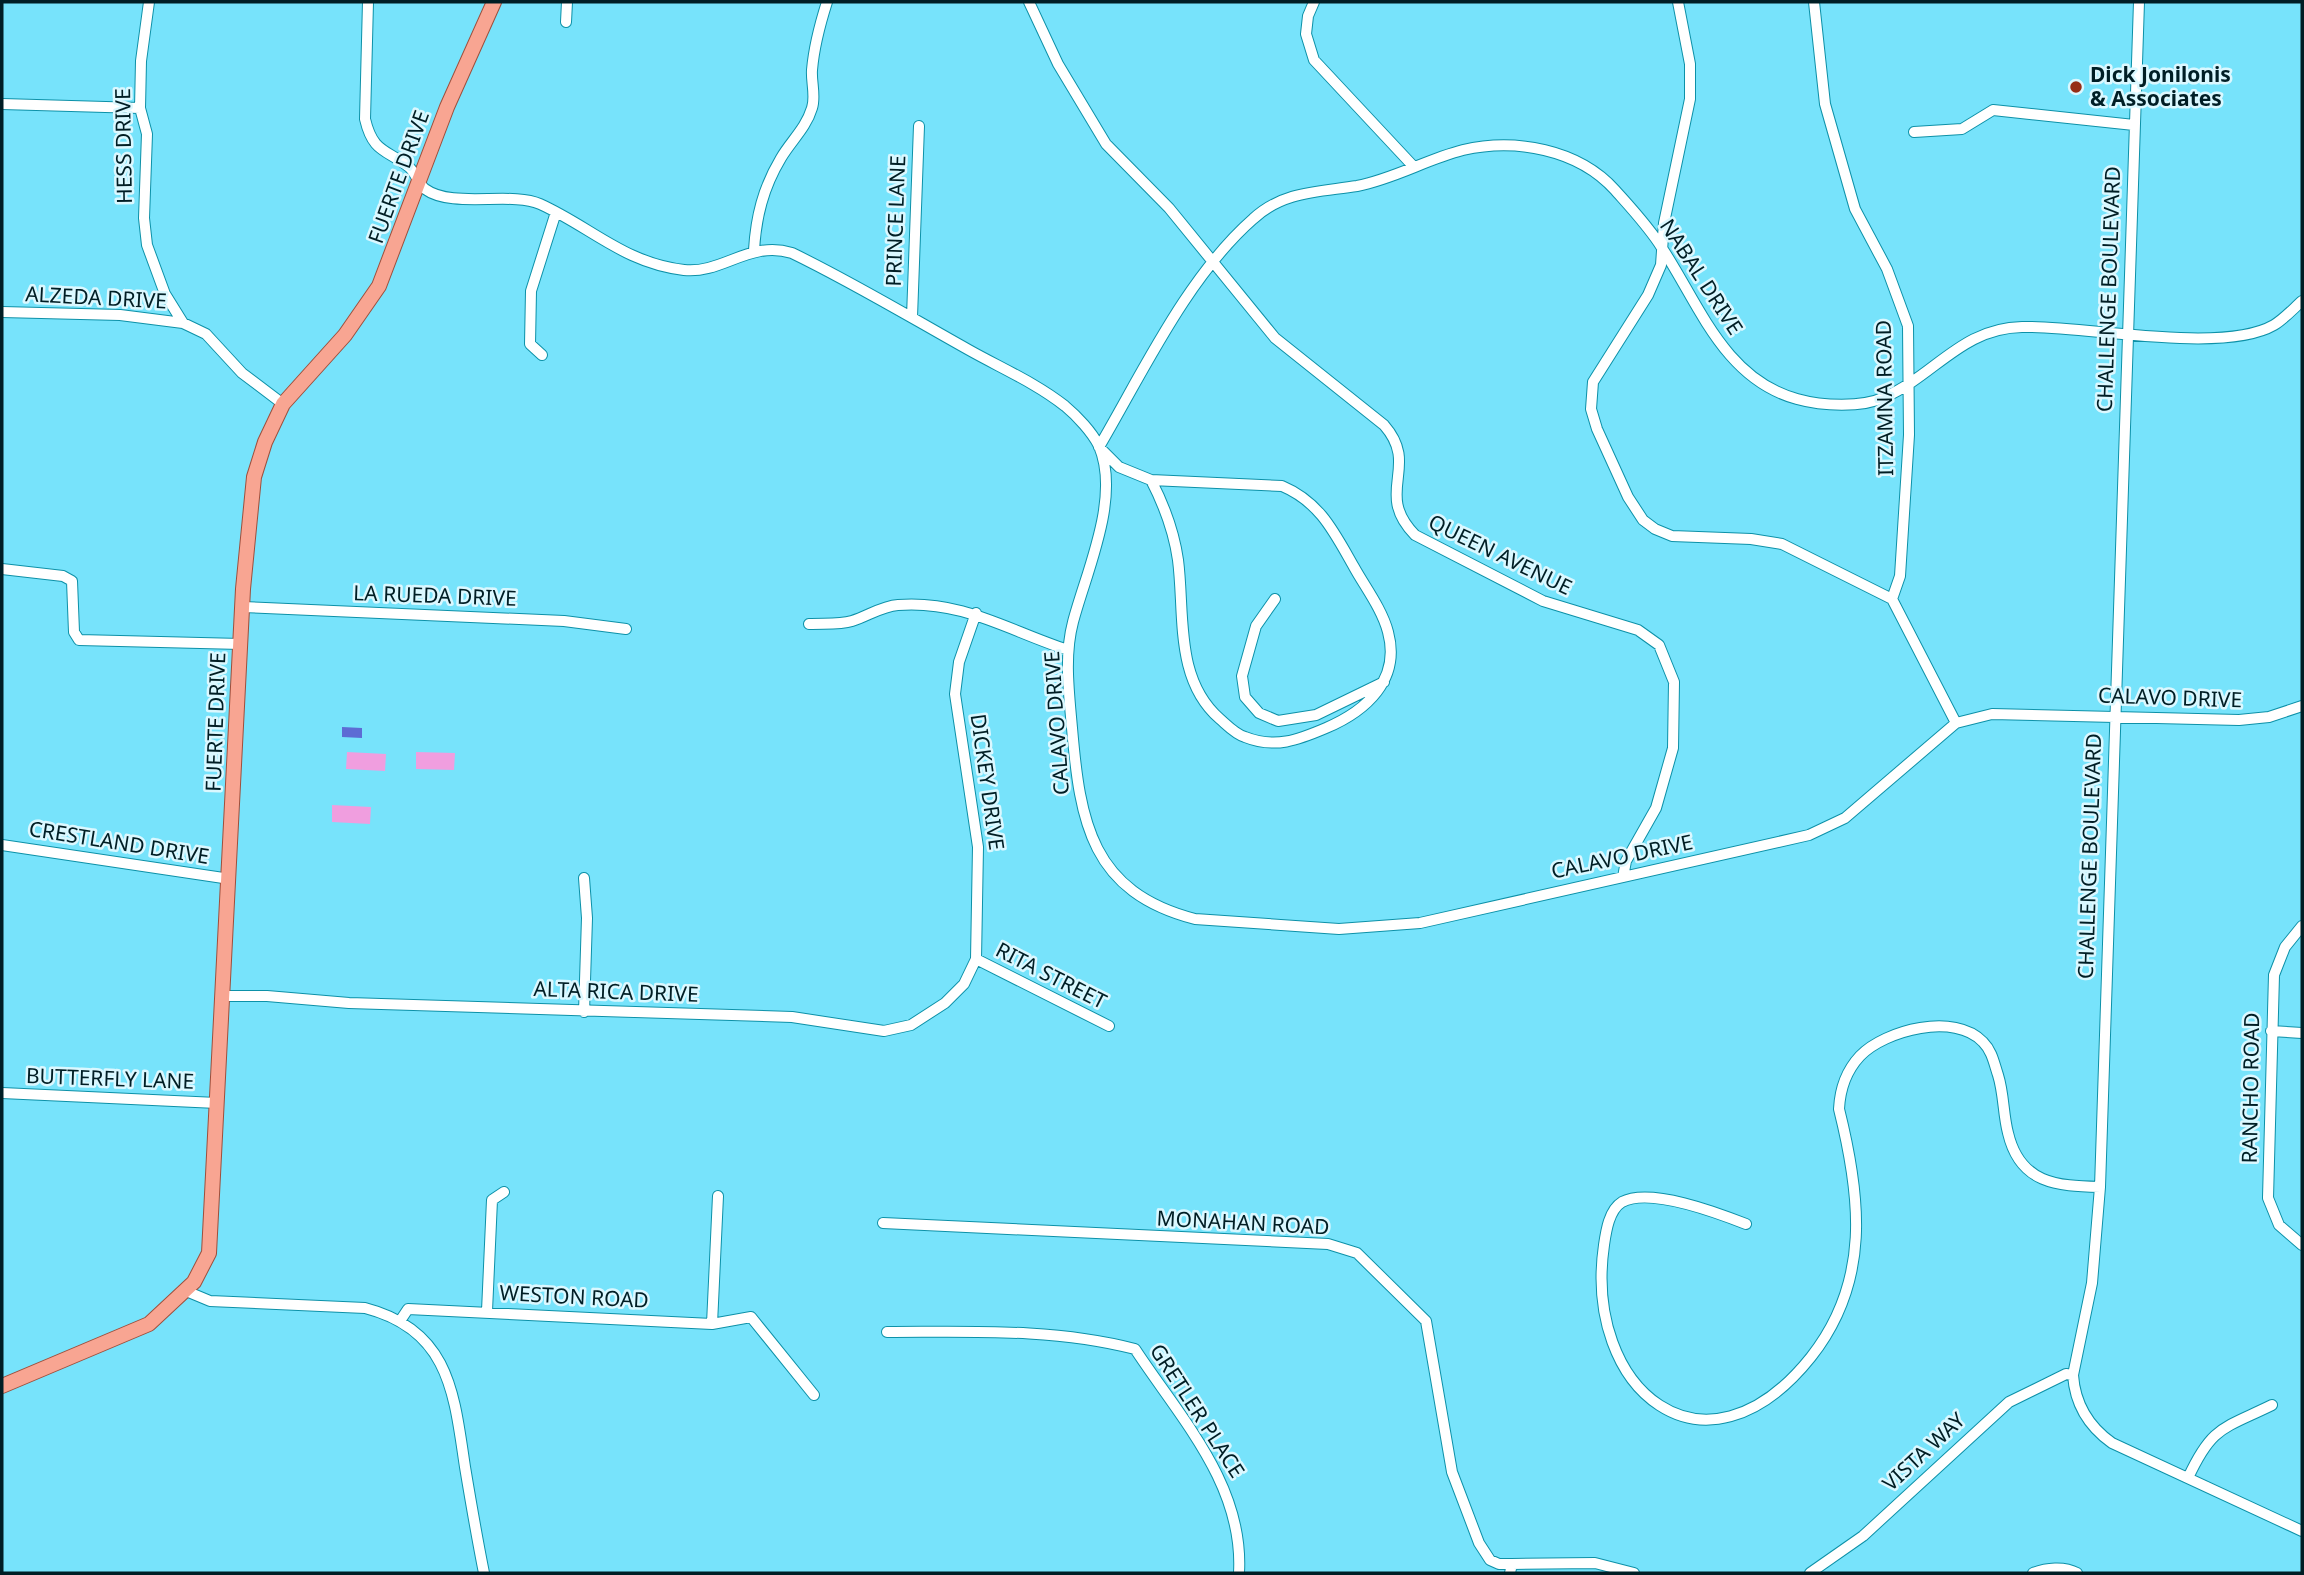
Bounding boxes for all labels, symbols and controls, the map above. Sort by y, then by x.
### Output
place label: Dick Jonilonis & Associates [2090,60,2231,112]
marker: Dick Jonilonis & Associates [2068,79,2084,95]
street label: HESS DRIVE [108,88,138,204]
street label: FUERTE DRIVE [361,106,435,247]
street label: PRINCE LANE [879,155,911,287]
street label: CHALLENGE BOULEVARD [2090,166,2126,412]
street label: NABAL DRIVE [1654,213,1750,340]
street label: ALZEDA DRIVE [25,279,168,315]
street label: ITZAMNA ROAD [1869,320,1899,476]
street label: QUEEN AVENUE [1424,507,1577,601]
street label: LA RUEDA DRIVE [353,578,517,612]
street label: CALAVO DRIVE [1037,650,1075,796]
street label: FUERTE DRIVE [199,652,231,792]
street label: CALAVO DRIVE [2097,680,2243,714]
street label: DICKEY DRIVE [965,712,1011,852]
street label: CHALLENGE BOULEVARD [2071,733,2107,979]
street label: CRESTLAND DRIVE [27,814,211,870]
street label: CALAVO DRIVE [1548,827,1695,885]
street label: RITA STREET [991,935,1112,1015]
street label: ALTA RICA DRIVE [533,974,699,1008]
street label: RANCHO ROAD [2235,1012,2265,1164]
street label: BUTTERFLY LANE [25,1061,195,1095]
street label: MONAHAN ROAD [1156,1203,1330,1241]
street label: WESTON ROAD [499,1278,649,1314]
street label: GRETLER PLACE [1144,1338,1252,1483]
street label: VISTA WAY [1876,1406,1971,1497]

